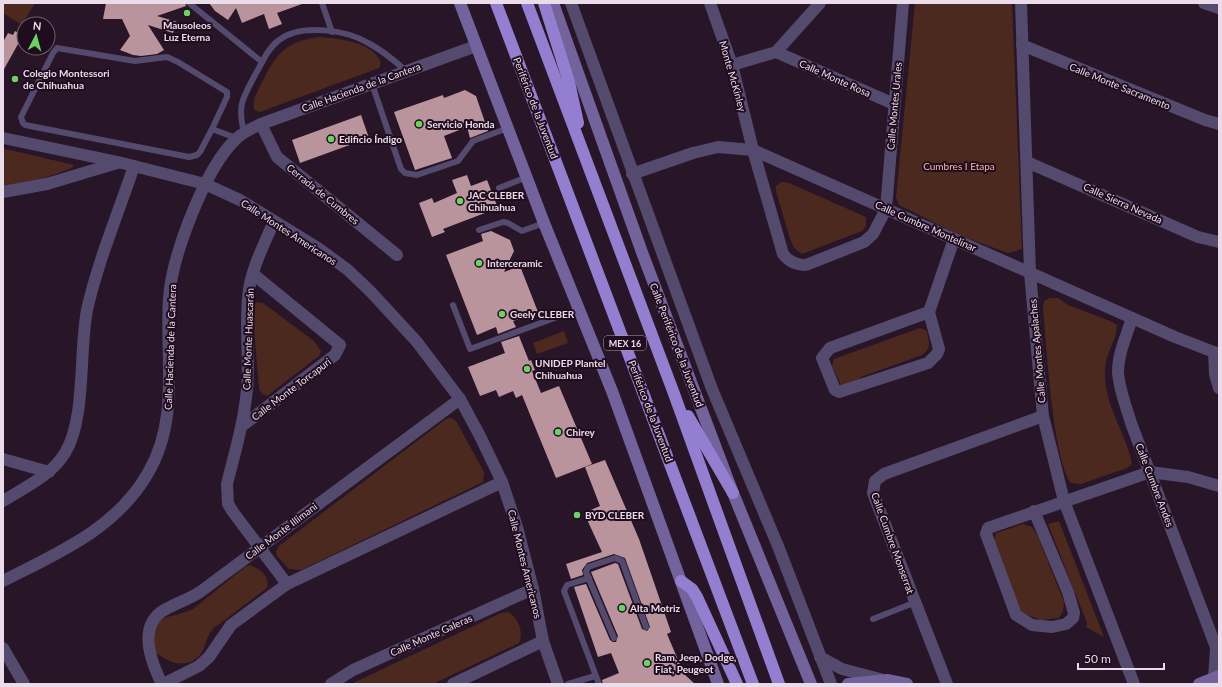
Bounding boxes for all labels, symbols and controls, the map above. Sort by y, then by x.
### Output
marker: Mausoleos Luz Eterna [182,8,192,18]
north arrow [16,16,56,56]
text: N [32,19,42,32]
place label: Mausoleos Luz Eterna [163,19,212,43]
street label: Monte McKinley [717,39,749,113]
street label: Periférico de la Juventud [511,55,561,161]
street label: Calle Monte Rosa [797,57,873,99]
street label: Calle Hacienda de la Cantera [300,60,422,114]
street label: Calle Monte Sacramento [1068,60,1173,112]
street label: Calle Montes Urales [884,62,904,150]
place label: Colegio Montessori de Chihuahua [23,67,110,91]
marker: Colegio Montessori de Chihuahua [10,74,20,84]
place label: Servicio Honda [427,118,495,130]
marker: Servicio Honda [414,119,424,129]
place label: Edificio Índigo [339,133,402,145]
marker: Edificio Índigo [326,134,336,144]
park label: Cumbres I Etapa [923,160,995,172]
street label: Cerrada de Cumbres [284,161,362,227]
street label: Calle Sierra Nevada [1082,180,1164,226]
place label: JAC CLEBER Chihuahua [468,189,525,213]
marker: JAC CLEBER Chihuahua [455,196,465,206]
street label: Calle Montes Americanos [239,197,339,267]
street label: Calle Cumbre Montelinar [874,198,979,254]
place label: Interceramic [487,257,543,269]
marker: Interceramic [474,258,484,268]
street label: Calle Periférico de la Juventud [648,281,706,409]
street label: Calle Hacienda de la Cantera [162,284,178,410]
street label: Calle Monte Huascarán [240,288,256,390]
street label: Calle Montes Apalaches [1026,298,1048,404]
place label: Geely CLEBER [510,308,575,320]
marker: Geely CLEBER [497,309,507,319]
road number: MEX 16 [604,336,646,350]
street label: Calle Monte Torcapuri [249,355,333,423]
place label: UNIDEP Plantel Chihuahua [535,357,606,381]
street label: Periférico de la Juventud [626,358,676,464]
marker: UNIDEP Plantel Chihuahua [522,364,532,374]
place label: Chirey [566,426,596,438]
marker: Chirey [553,427,563,437]
street label: Calle Cumbre Andes [1134,441,1176,529]
street label: Calle Cumbre Monserrat [869,491,917,596]
street label: Calle Monte Illimani [243,500,319,562]
street label: Calle Montes Americanos [506,508,544,620]
place label: BYD CLEBER [585,509,645,521]
marker: BYD CLEBER [572,510,582,520]
place label: Alta Motriz [629,602,681,614]
marker: Alta Motriz [617,603,627,613]
street label: Calle Monte Galeras [388,611,474,659]
scale bar [1078,645,1164,671]
place label: Ram, Jeep, Dodge, Fiat, Peugeot [655,651,736,675]
text: 50 m [1084,651,1111,666]
marker: Ram, Jeep, Dodge, Fiat, Peugeot [642,658,652,668]

